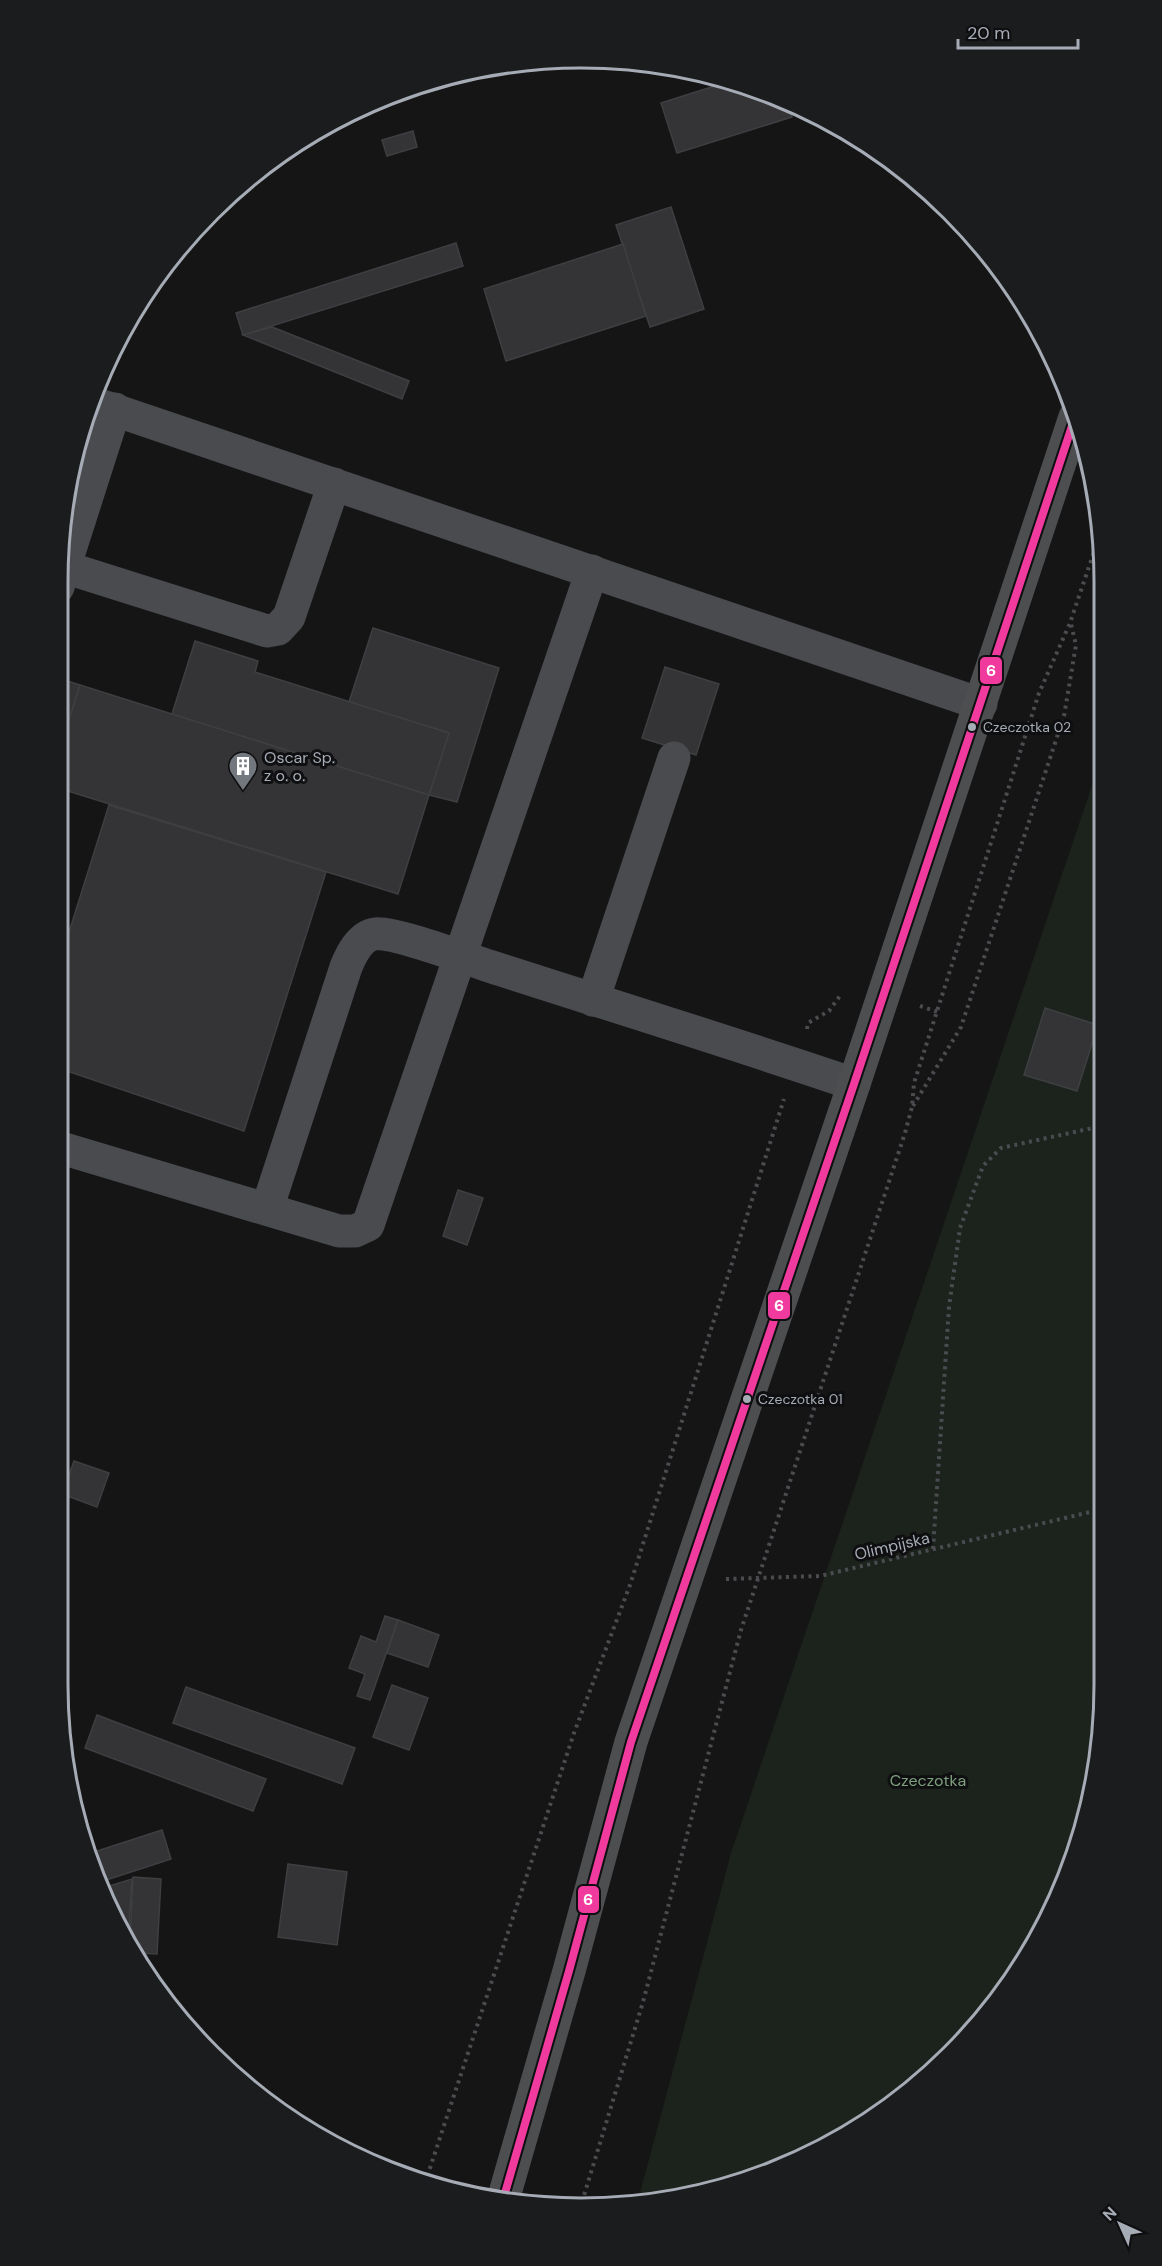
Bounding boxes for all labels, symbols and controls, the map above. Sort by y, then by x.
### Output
scale bar [958,12,1078,50]
text: 20 m [967,21,1010,45]
line badge: 6 [979,656,1003,685]
text: 6 [986,660,996,681]
place label: Czeczotka 02 [983,718,1071,736]
marker: Czeczotka 02 [966,721,978,733]
place label: Oscar Sp. z o. o. [264,747,335,786]
building icon: Oscar Sp. z o. o. [227,750,259,792]
line badge: 6 [767,1291,791,1320]
text: 6 [774,1295,784,1316]
place label: Czeczotka 01 [758,1390,843,1408]
marker: Czeczotka 01 [741,1393,753,1405]
street label: Olimpijska [852,1527,932,1565]
park label: Czeczotka [890,1770,966,1791]
line badge: 6 [577,1885,600,1914]
text: 6 [583,1889,593,1910]
north arrow [1090,2194,1150,2254]
text: N [1098,2202,1121,2225]

